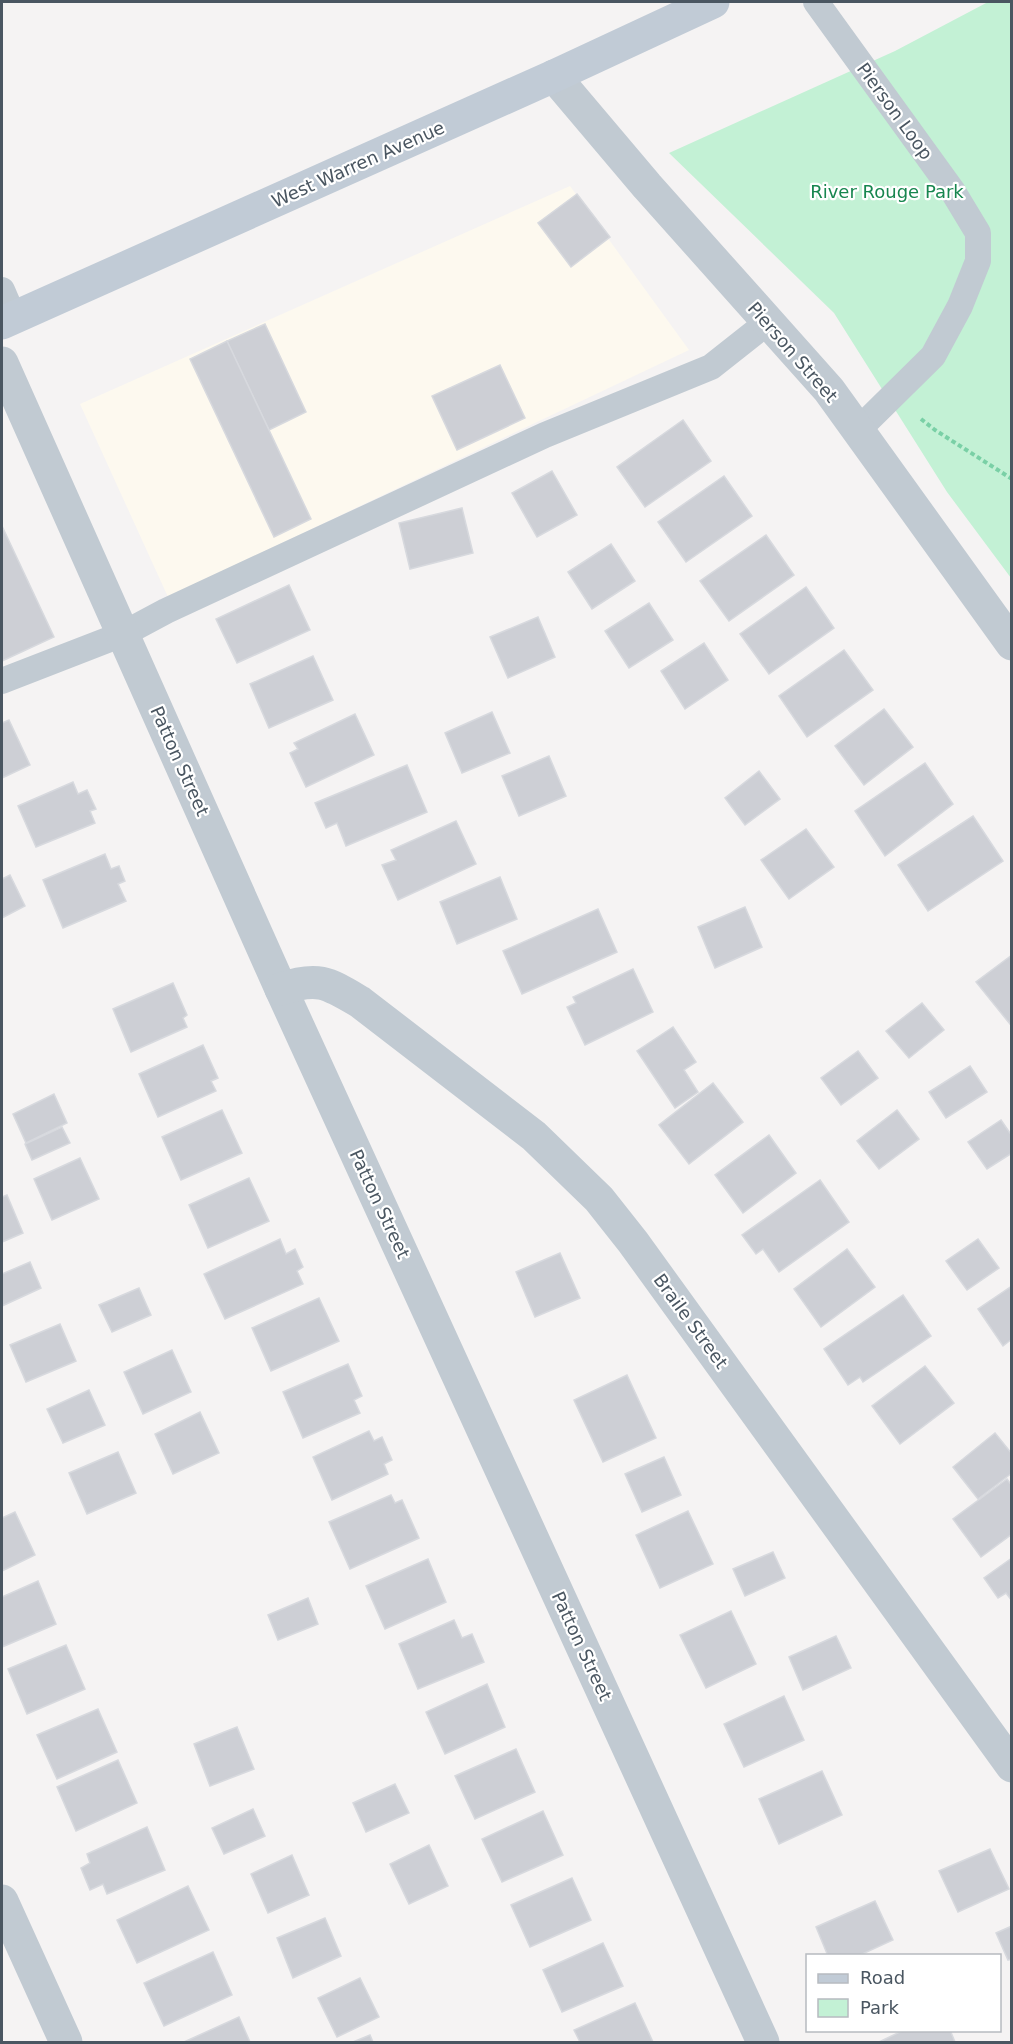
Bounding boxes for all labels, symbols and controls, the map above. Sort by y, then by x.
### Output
street label: Pierson Loop [853,58,937,164]
street label: West Warren Avenue [268,116,448,212]
park label: River Rouge Park [810,181,964,202]
street label: Pierson Street [744,298,842,406]
street label: Patton Street [146,703,214,819]
street label: Patton Street [346,1146,414,1262]
street label: Braile Street [650,1269,732,1373]
street label: Patton Street [548,1588,616,1704]
legend [806,1954,1001,2032]
text: Road [860,1967,905,1988]
text: Park [860,1997,899,2018]

